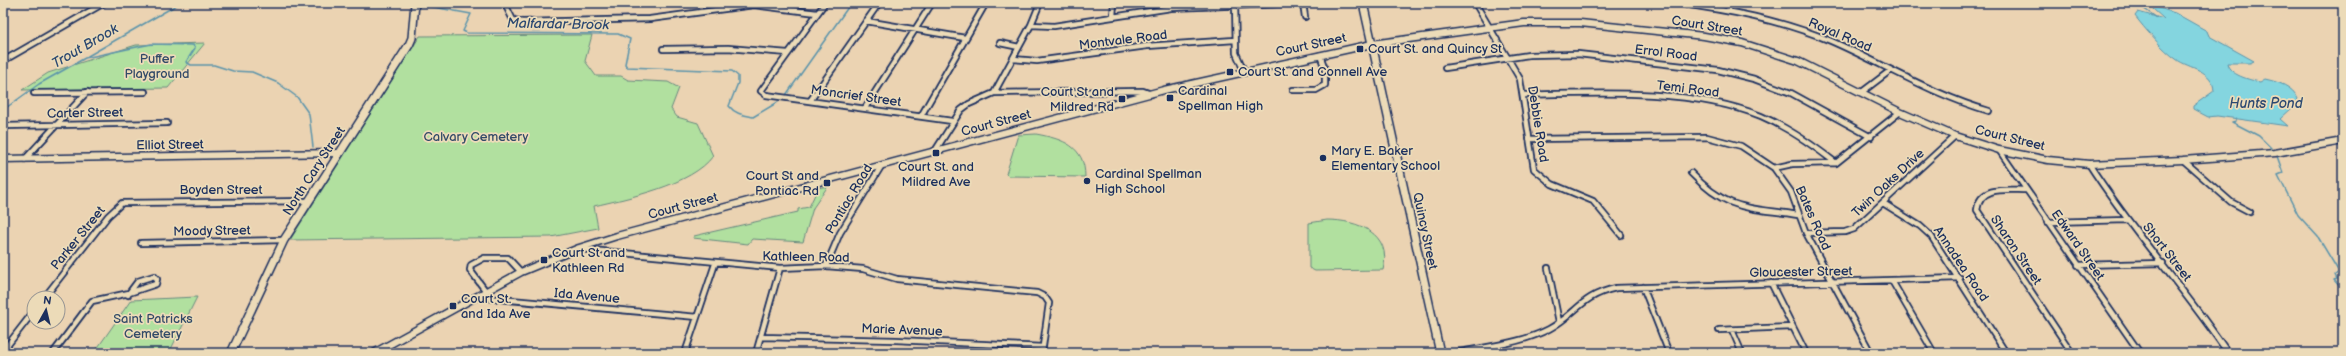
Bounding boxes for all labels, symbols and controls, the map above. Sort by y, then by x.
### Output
street label: Court Street [1670,13,1744,39]
water label: Malfardar Brook [507,15,610,33]
street label: Royal Road [1806,15,1874,55]
water label: Trout Brook [49,20,122,72]
street label: Montvale Road [1078,27,1168,53]
street label: Court Street [1274,30,1348,60]
place label: Court St. and Quincy St [1368,41,1502,57]
street label: Errol Road [1634,41,1698,65]
marker: Court St. and Quincy St [1355,44,1365,54]
park label: Puffer Playground [124,51,190,82]
place label: Court St. and Connell Ave [1238,64,1387,80]
marker: Court St. and Connell Ave [1225,67,1235,77]
street label: Temi Road [1656,77,1720,101]
street label: Moncrief Street [810,82,902,110]
place label: Cardinal Spellman High [1178,83,1263,114]
place label: Court St and Mildred Rd [1041,84,1114,115]
street label: Debbie Road [1524,85,1552,163]
marker: Cardinal Spellman High [1165,93,1175,103]
marker: Court St and Mildred Rd [1117,94,1127,104]
water label: Hunts Pond [2229,95,2304,112]
street label: Carter Street [47,104,123,122]
street label: Court Street [959,106,1033,140]
street label: Court Street [1973,122,2047,154]
street label: North Cary Street [279,124,349,218]
park label: Calvary Cemetery [424,129,529,145]
street label: Elliot Street [136,136,204,154]
place label: Mary E. Baker Elementary School [1331,143,1440,174]
street label: Twin Oaks Drive [1848,145,1928,221]
marker: Court St. and Mildred Ave [931,148,941,158]
marker: Mary E. Baker Elementary School [1318,153,1328,163]
place label: Court St. and Mildred Ave [898,159,974,190]
street label: Pontiac Road [822,161,876,237]
place label: Cardinal Spellman High School [1095,166,1202,197]
place label: Court St and Pontiac Rd [746,168,819,199]
marker: Cardinal Spellman High School [1082,176,1092,186]
marker: Court St and Pontiac Rd [822,178,832,188]
street label: Boyden Street [179,182,263,198]
street label: Bates Road [1792,183,1834,253]
street label: Court Street [646,189,720,223]
street label: Quincy Street [1409,191,1441,271]
street label: Parker Street [47,203,109,273]
street label: Edward Street [2048,207,2108,283]
street label: Sharon Street [1987,212,2045,288]
street label: Short Street [2139,219,2195,285]
street label: Moody Street [173,222,251,240]
street label: Annadea Road [1930,223,1992,305]
place label: Court St and Kathleen Rd [552,245,625,276]
street label: Kathleen Road [762,248,850,266]
marker: Court St and Kathleen Rd [539,255,549,265]
street label: Gloucester Street [1749,263,1853,281]
street label: Ida Avenue [553,285,621,307]
north arrow [26,290,66,330]
place label: Court St. and Ida Ave [461,291,531,322]
text: N [42,294,52,308]
marker: Court St. and Ida Ave [448,301,458,311]
park label: Saint Patricks Cemetery [113,311,193,342]
street label: Marie Avenue [861,321,943,339]

